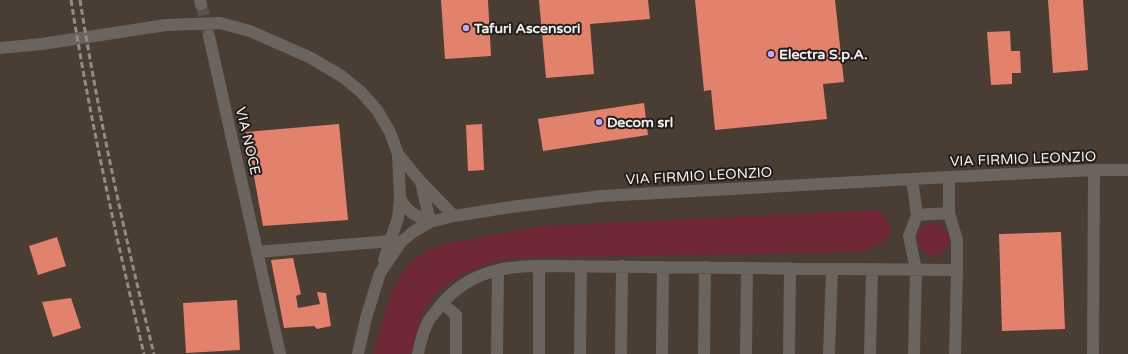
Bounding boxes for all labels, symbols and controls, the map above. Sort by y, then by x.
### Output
place label: Tafuri Ascensori [473,20,581,37]
marker: Tafuri Ascensori [461,23,471,33]
place label: Electra S.p.A. [779,46,868,63]
marker: Electra S.p.A. [766,49,776,59]
street label: VIA NOCE [232,105,264,177]
place label: Decom srl [607,114,673,131]
marker: Decom srl [594,117,604,127]
street label: VIA FIRMIO LEONZIO [949,148,1097,170]
street label: VIA FIRMIO LEONZIO [625,164,773,188]

